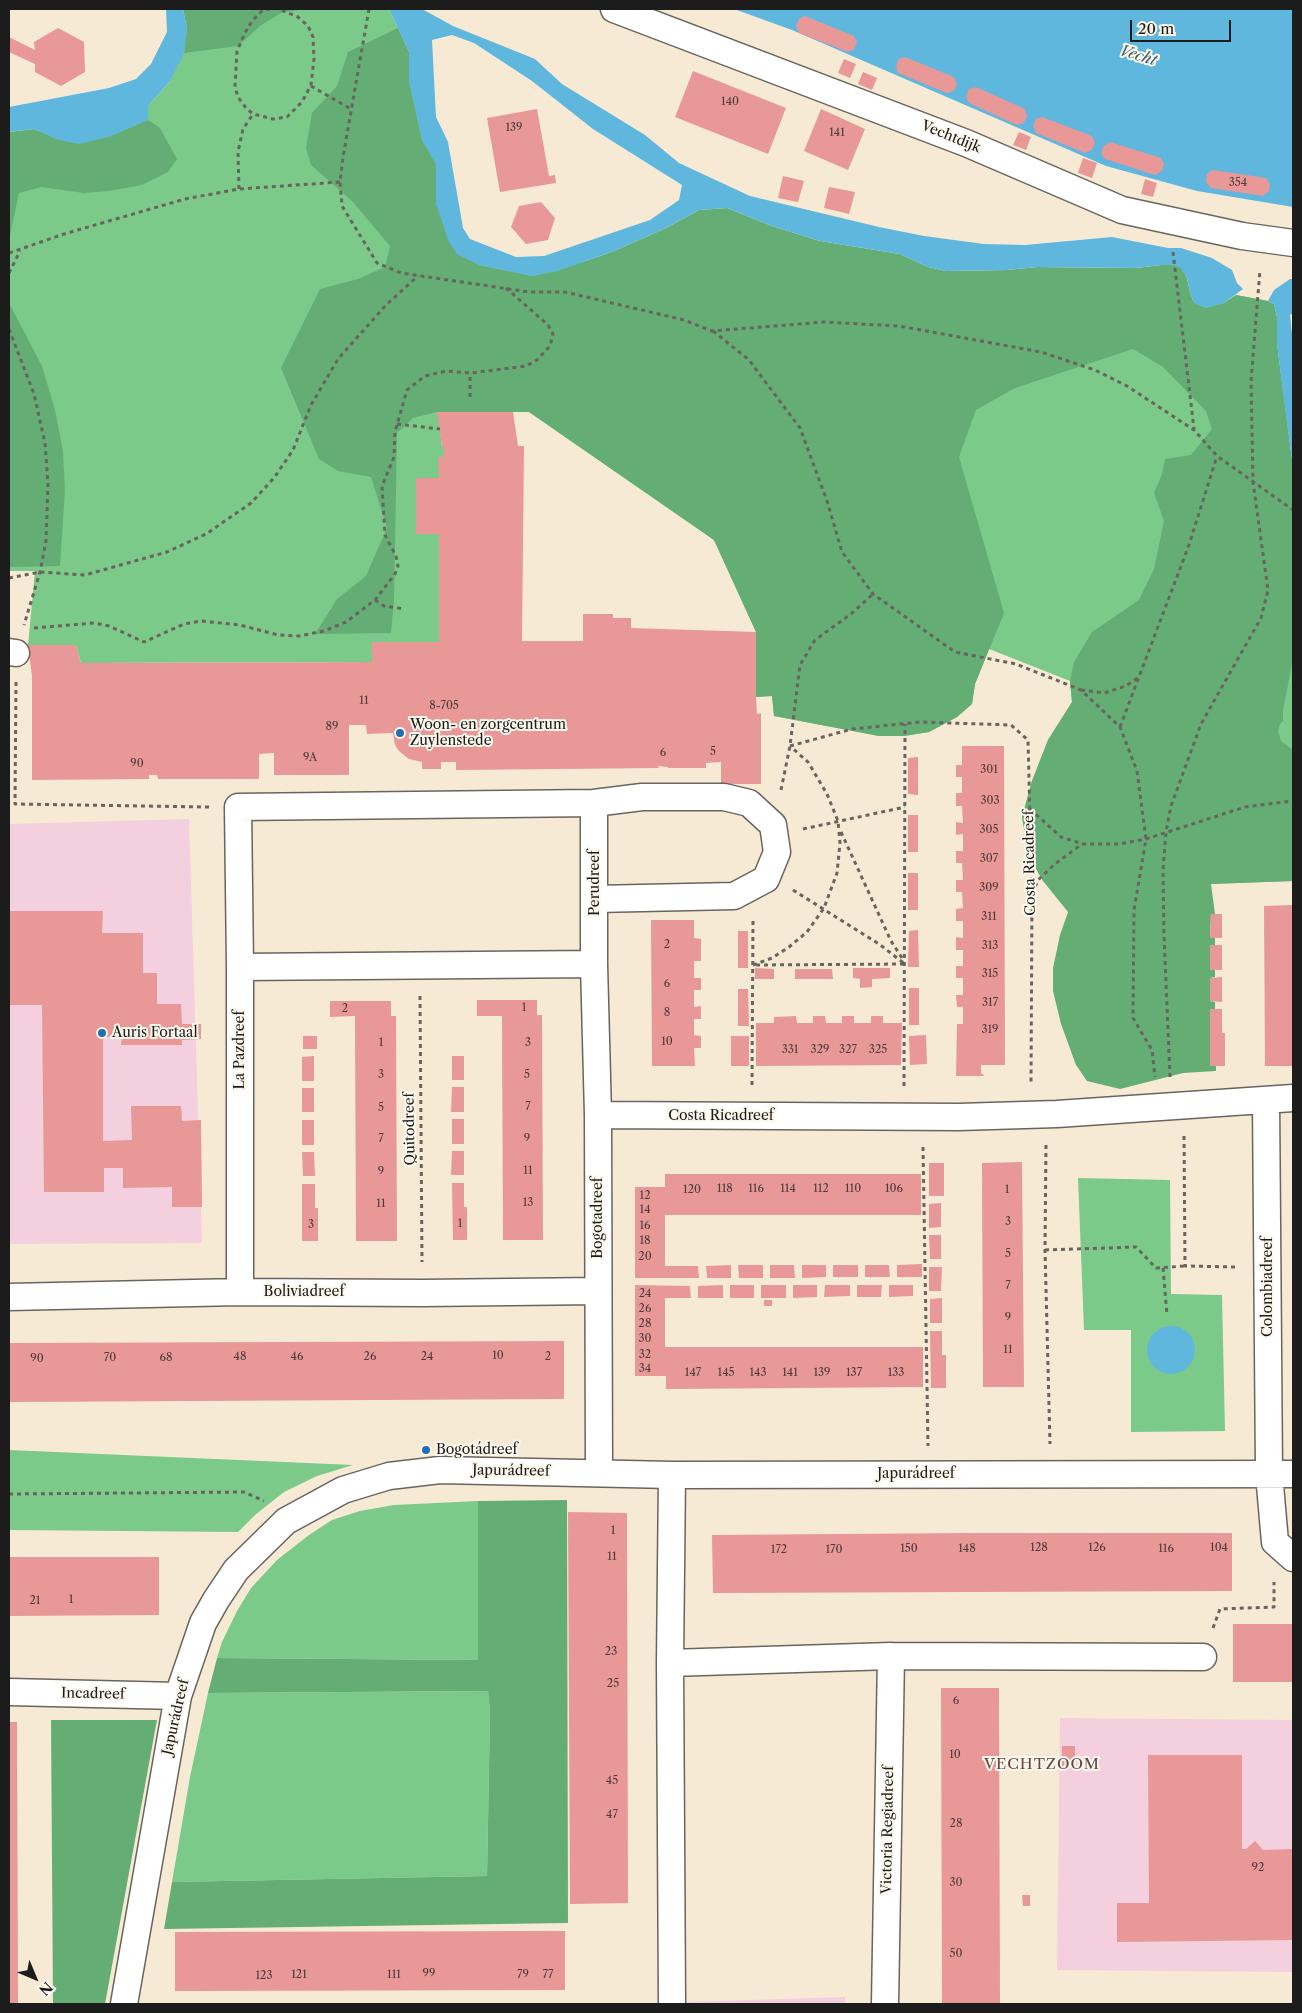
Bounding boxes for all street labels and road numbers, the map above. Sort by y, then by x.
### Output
street label: Vechtdijk [919,117,983,157]
street label: Costa Ricadreef [1021,810,1039,916]
street label: Perudreef [587,850,603,916]
street label: La Pazdreef [232,1011,248,1089]
street label: Quitodreef [401,1092,419,1166]
street label: Costa Ricadreef [668,1108,774,1124]
street label: Bogotadreef [590,1177,606,1259]
street label: Colombiadreef [1260,1237,1276,1337]
street label: Boliviadreef [264,1284,344,1300]
street label: Japurádreef [472,1462,550,1480]
street label: Japurádreef [877,1466,955,1482]
street label: Japurádreef [159,1677,193,1757]
street label: Incadreef [61,1685,125,1703]
street label: Victoria Regiadreef [878,1766,898,1894]

